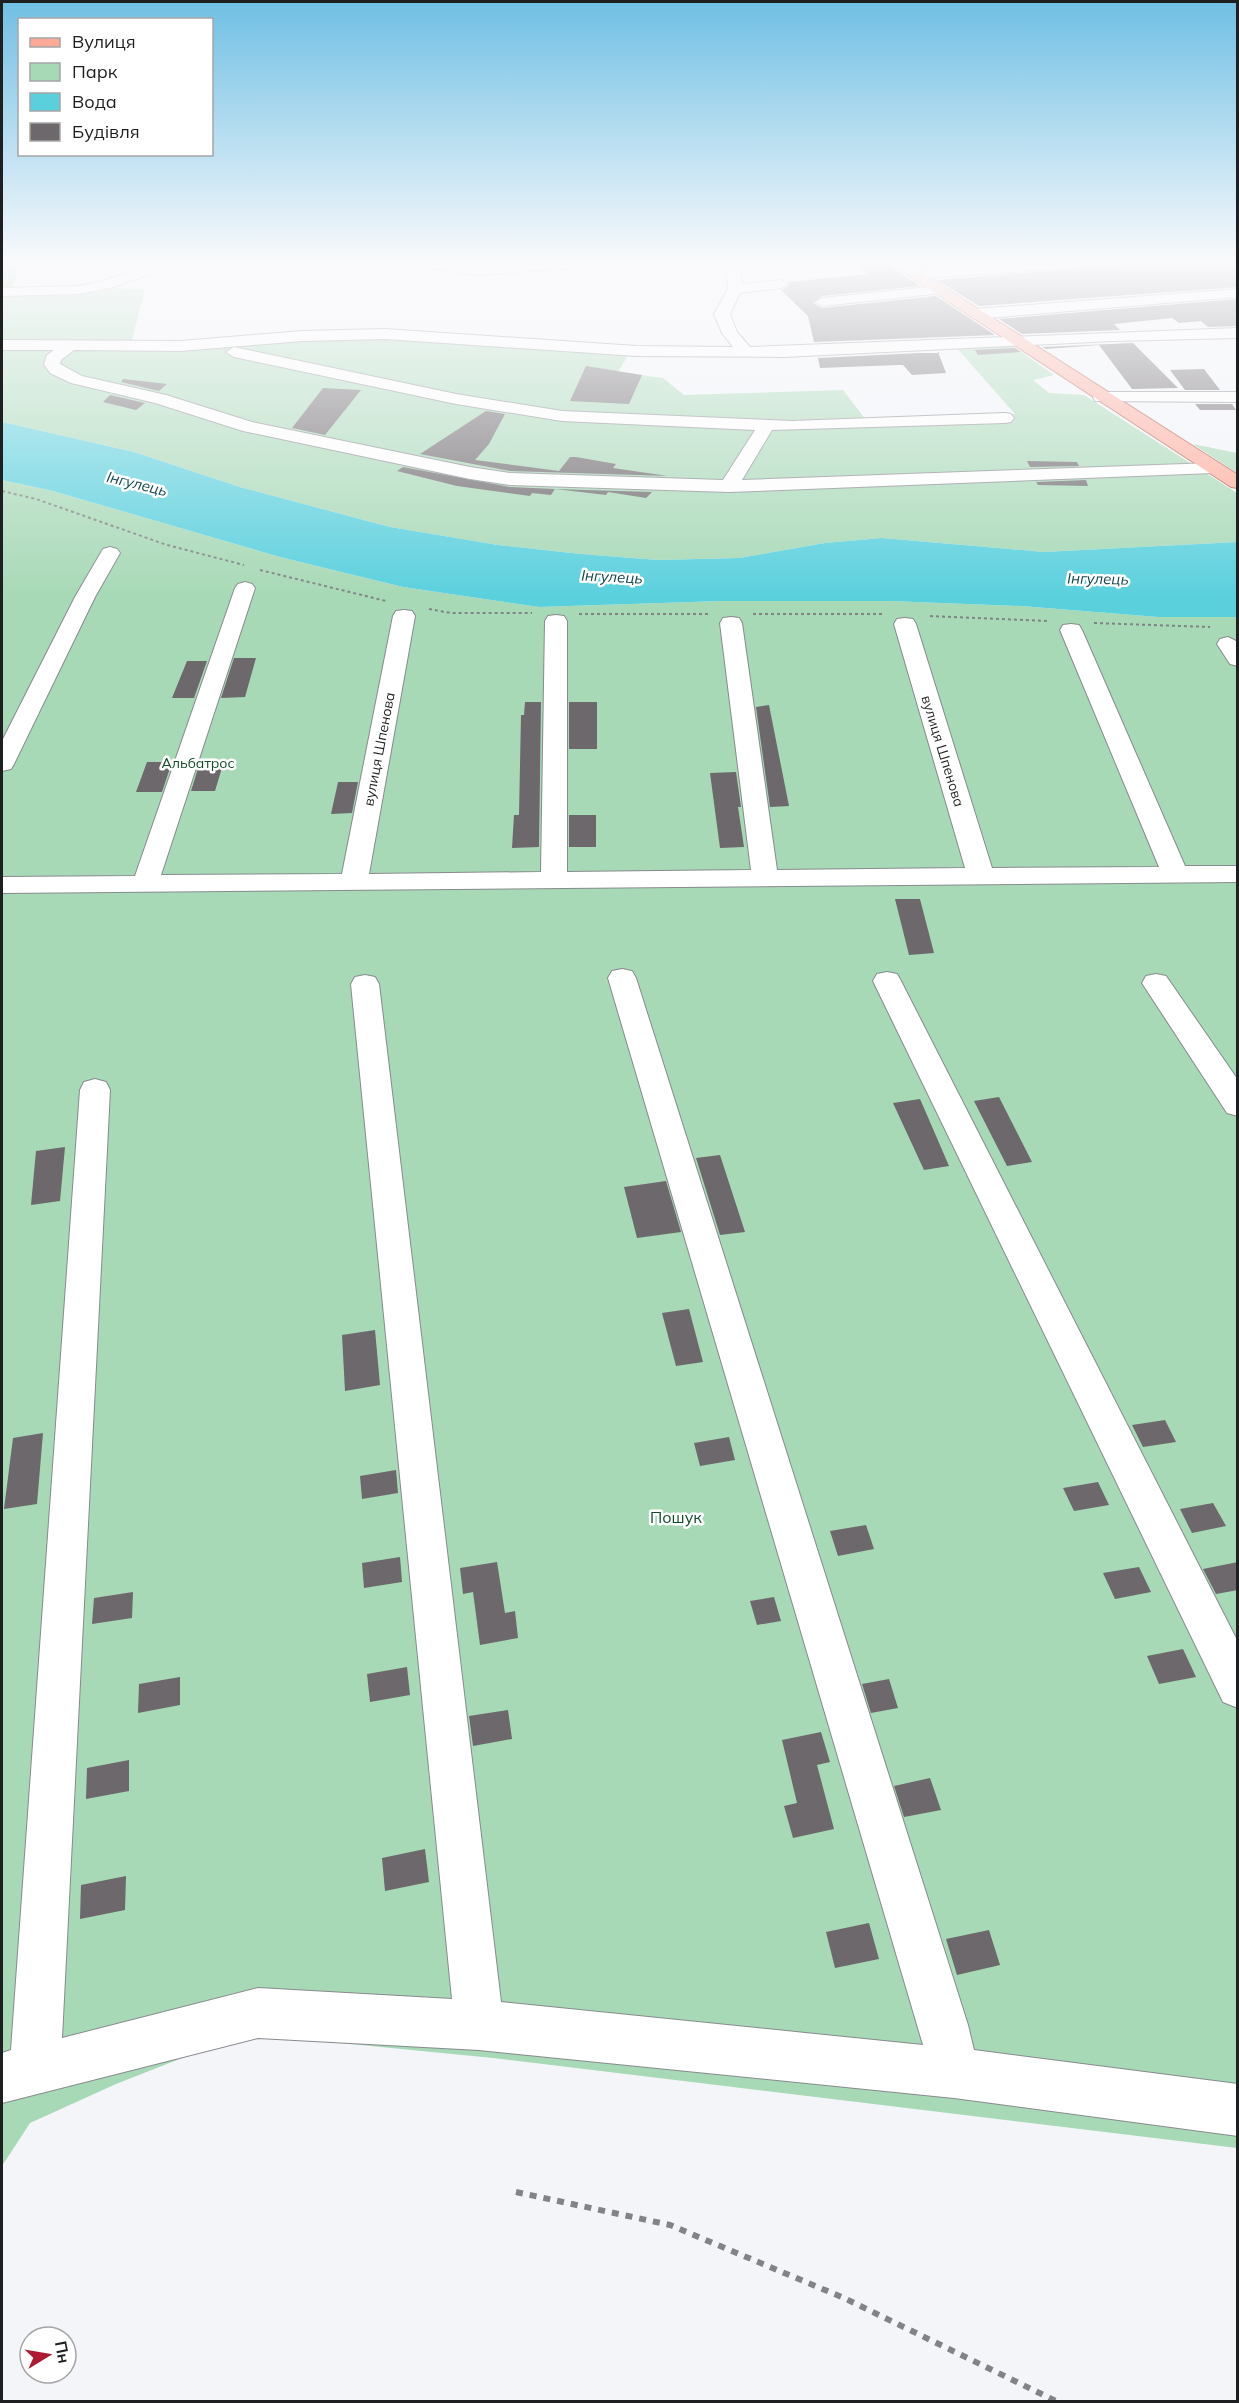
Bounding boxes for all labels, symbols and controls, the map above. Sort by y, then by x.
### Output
legend [18,18,213,156]
text: Вулиця [72,30,136,53]
text: Парк [72,60,118,83]
text: Вода [72,90,117,113]
text: Будівля [72,120,140,143]
water label: Інгулець [105,467,169,500]
water label: Інгулець [581,565,643,588]
water label: Інгулець [1067,568,1129,589]
street label: вулиця Шпенова [359,691,399,807]
street label: вулиця Шпенова [918,693,968,809]
park label: Альбатрос [162,754,235,772]
park label: Пошук [650,1507,702,1527]
north arrow [18,2325,78,2385]
text: Пн [51,2339,75,2365]

